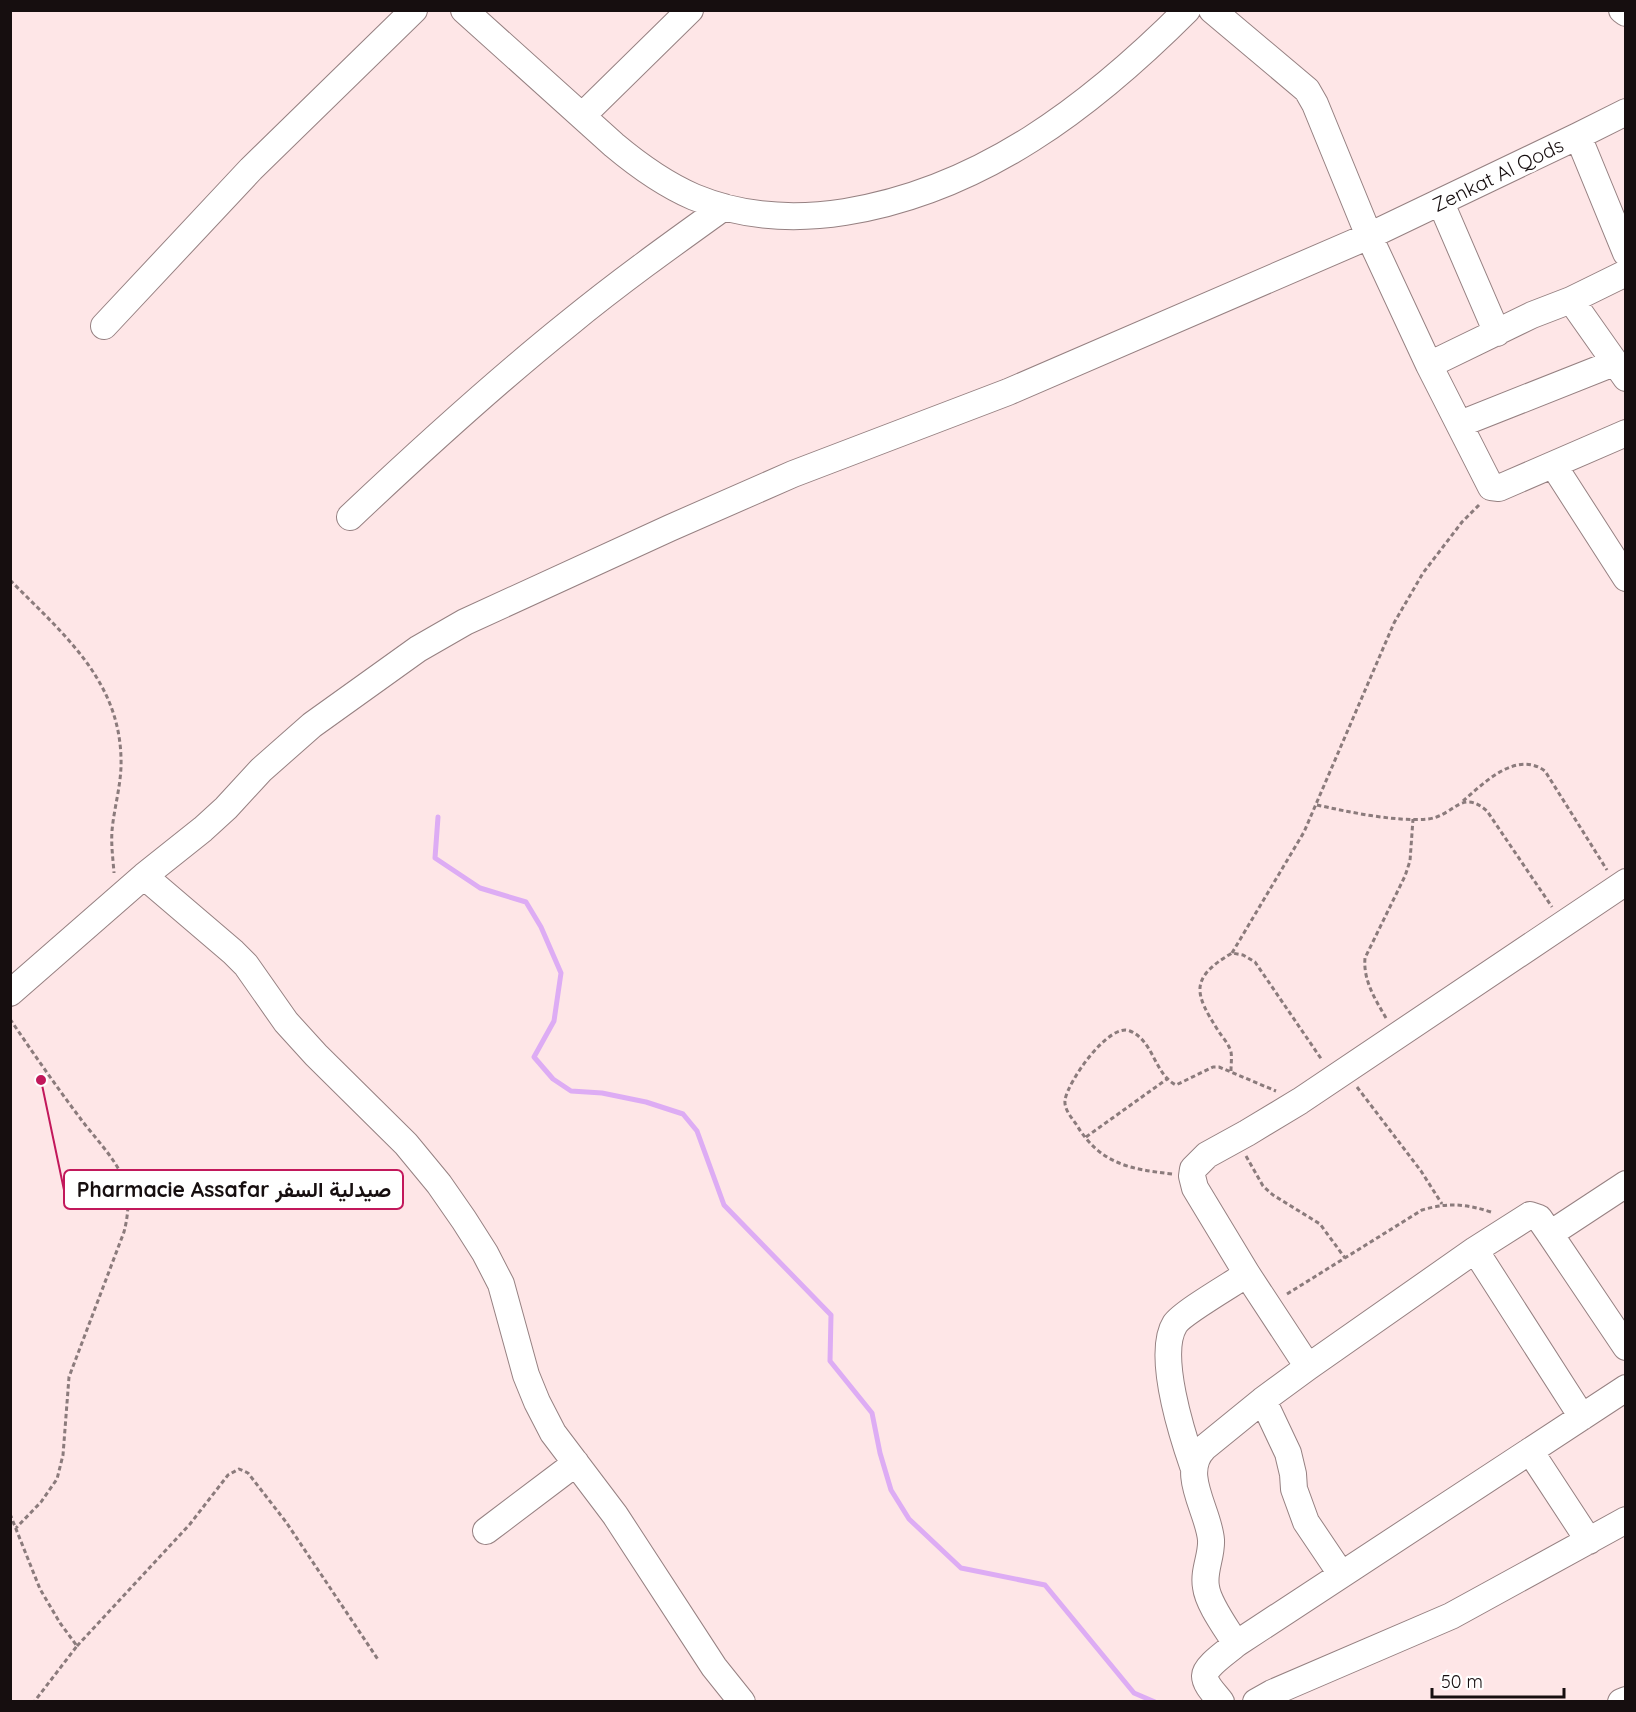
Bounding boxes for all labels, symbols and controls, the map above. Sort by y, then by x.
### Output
street label: Zenkat Al Qods [1428,132,1567,217]
callout: Pharmacie Assafar صيدلية السفر [64,1170,403,1209]
text: Pharmacie Assafar صيدلية السفر [77,1176,391,1203]
scale bar [1432,1661,1564,1699]
text: 50 m [1441,1670,1483,1693]

